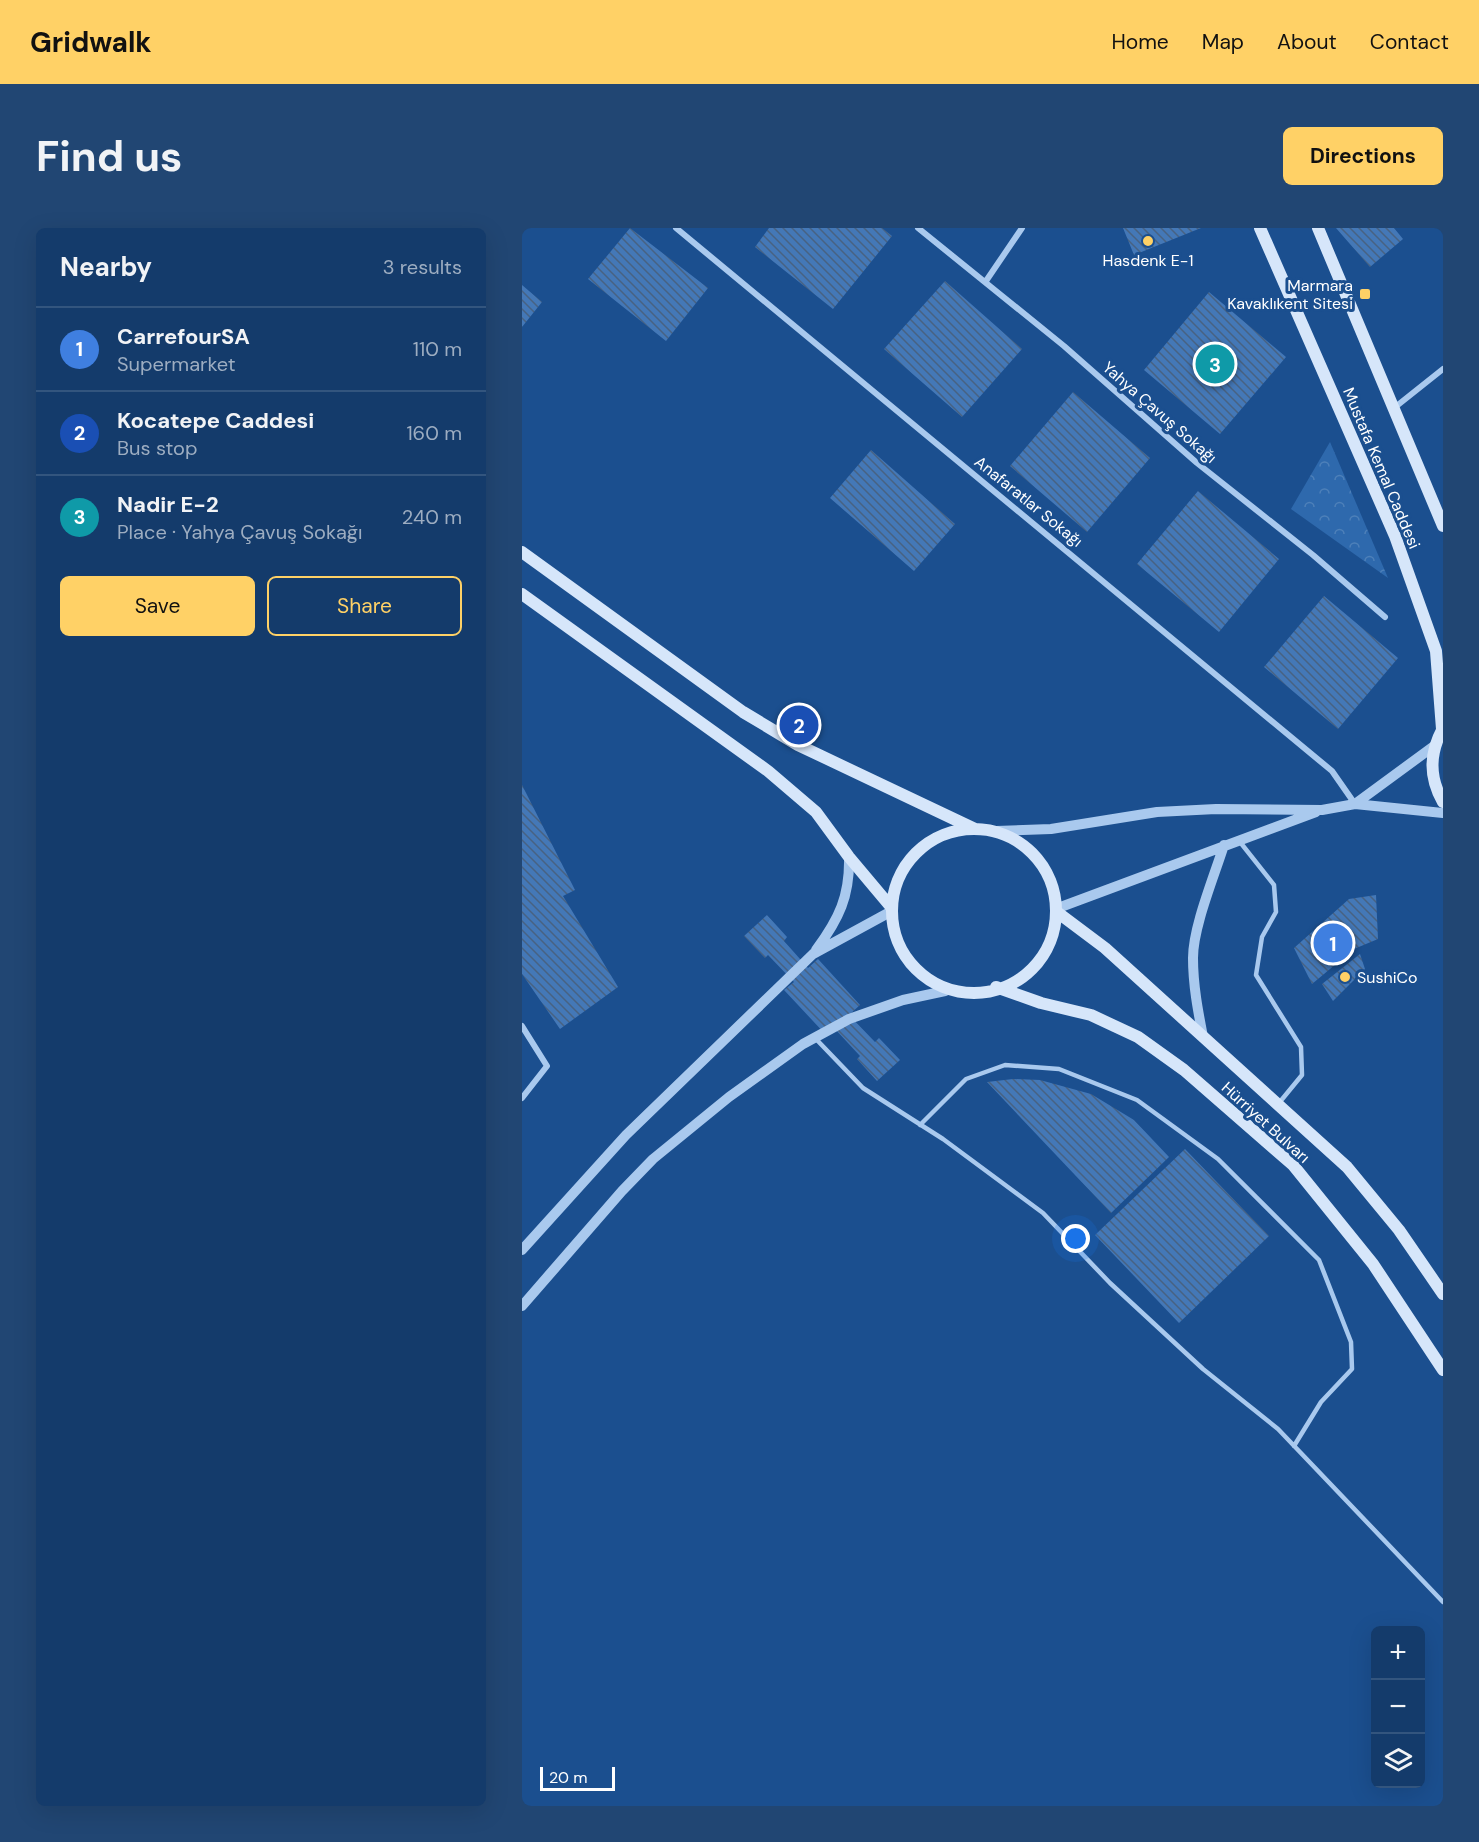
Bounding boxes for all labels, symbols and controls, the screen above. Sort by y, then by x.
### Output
text: Gridwalk [30,24,152,61]
text: Home [1111,28,1169,56]
text: Map [1202,28,1244,56]
text: About [1277,28,1337,56]
text: Contact [1370,28,1449,56]
button: Directions [1283,127,1443,185]
text: Find us [36,129,182,184]
marker: Hasdenk E-1 [1141,234,1155,248]
text: Nearby [60,250,152,284]
place label: Hasdenk E-1 [1103,250,1193,271]
text: 3 results [383,254,462,280]
place label: Marmara Kavaklıkent Sitesi [1227,275,1353,314]
marker: Marmara Kavaklıkent Sitesi [1358,287,1372,301]
text: CarrefourSA [117,322,250,351]
text: 1 [76,336,83,362]
text: 110 m [413,336,462,362]
pin: 3 [1196,342,1234,386]
text: Supermarket [117,351,236,377]
street label: Yahya Çavuş Sokağı [1098,357,1221,468]
street label: Mustafa Kemal Caddesi [1338,384,1425,552]
text: Kocatepe Caddesi [117,406,314,435]
text: 2 [74,420,85,446]
text: 160 m [406,420,462,446]
text: Bus stop [117,435,197,461]
street label: Anafaratlar Sokağı [970,451,1087,552]
text: Nadir E-2 [117,490,219,519]
text: 3 [73,504,86,530]
text: 240 m [402,504,462,530]
text: Place · Yahya Çavuş Sokağı [117,519,362,545]
button: Save [60,576,255,636]
button: Share [267,576,462,636]
pin: 2 [780,702,818,748]
pin: 1 [1314,920,1352,966]
place label: SushiCo [1357,967,1417,988]
marker: SushiCo [1338,970,1352,984]
street label: Hürriyet Bulvarı [1217,1077,1314,1168]
your location [1061,1224,1090,1253]
map controls [1371,1626,1425,1788]
button: + [1371,1626,1425,1680]
button: − [1371,1680,1425,1734]
button: layers [1371,1734,1425,1788]
scale bar [540,1764,615,1792]
text: 20 m [549,1767,588,1788]

